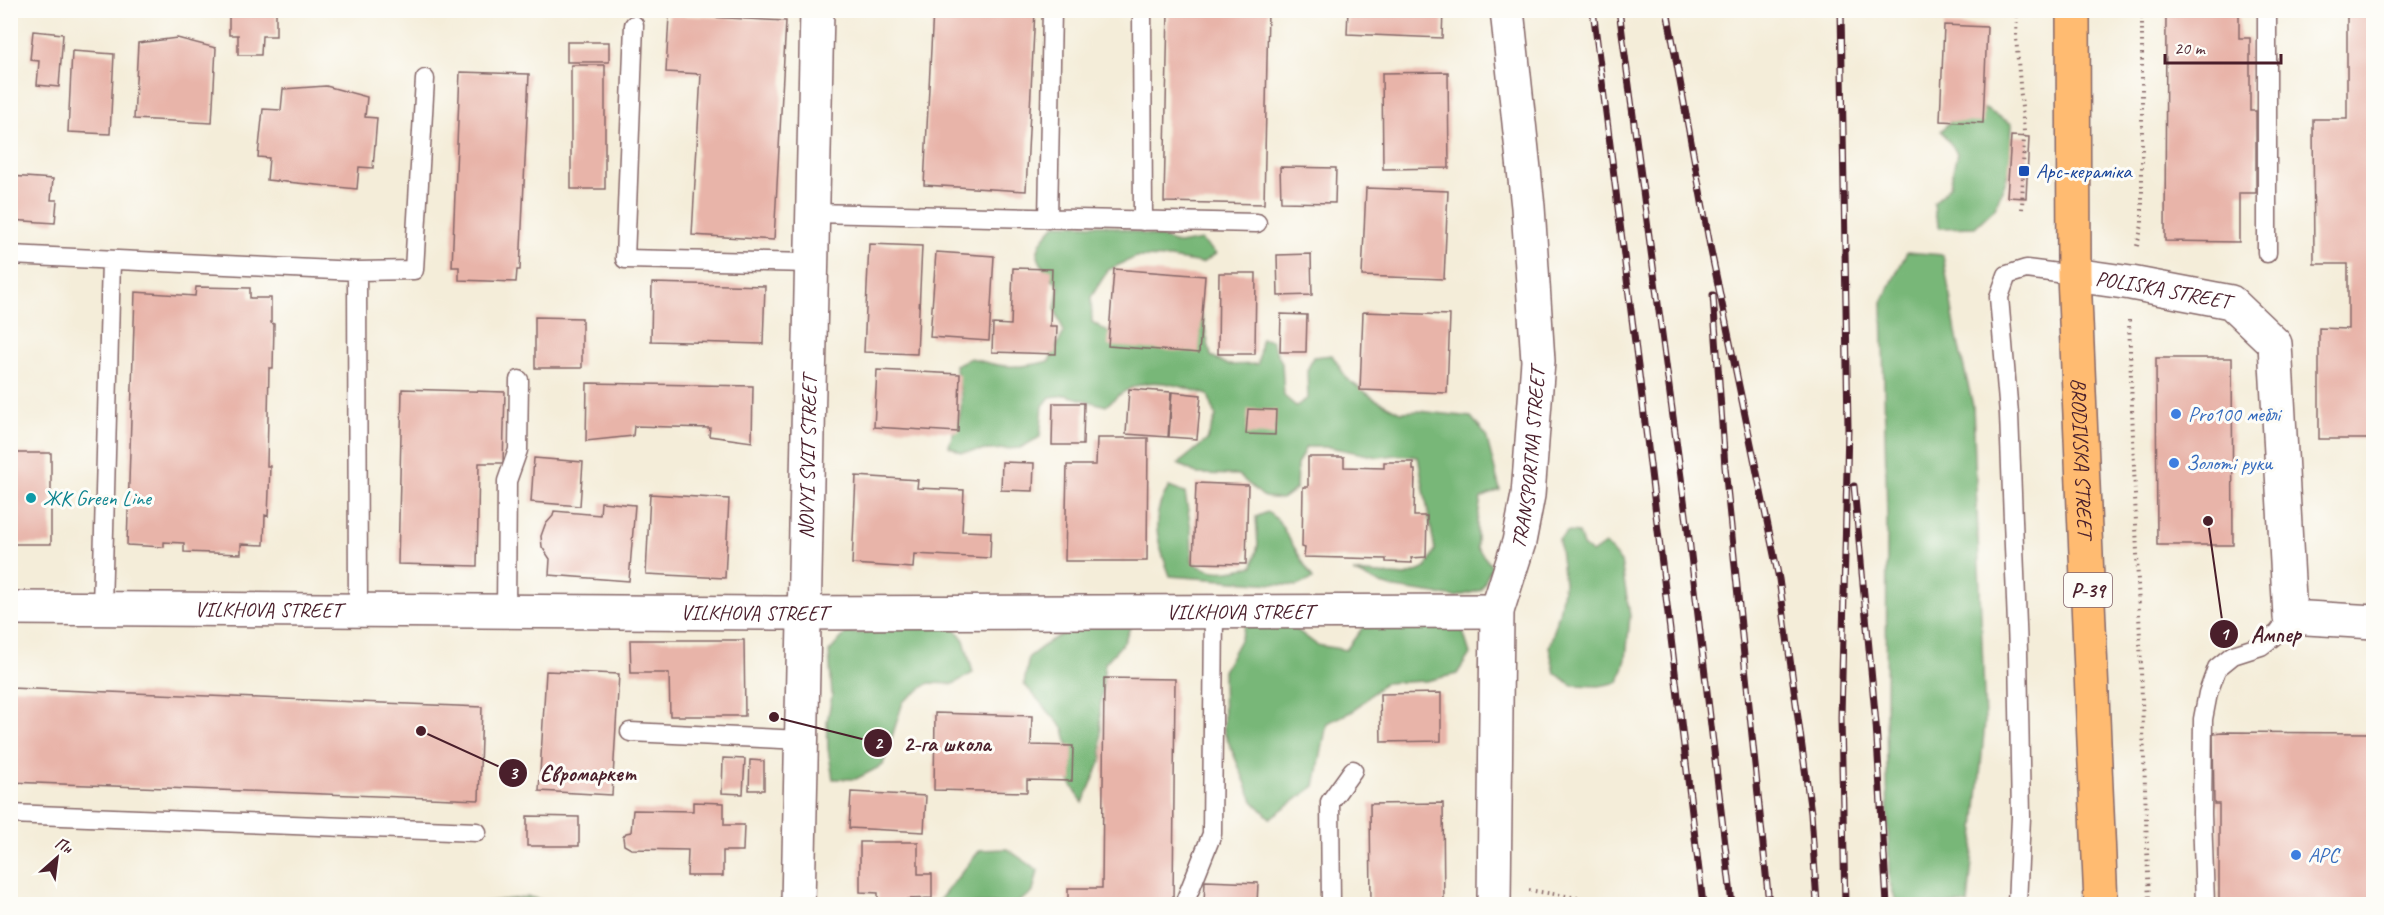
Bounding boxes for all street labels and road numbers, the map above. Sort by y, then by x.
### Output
street label: POLISKA STREET [2094,265,2237,316]
street label: TRANSPORTNA STREET [1505,362,1551,552]
street label: NOVYI SVIT STREET [793,371,822,539]
street label: BRODIVSKA STREET [2065,377,2098,543]
road number: Р-39 [2064,573,2112,607]
street label: VILKHOVA STREET [194,596,347,623]
street label: VILKHOVA STREET [1166,598,1319,625]
street label: VILKHOVA STREET [680,599,833,626]

